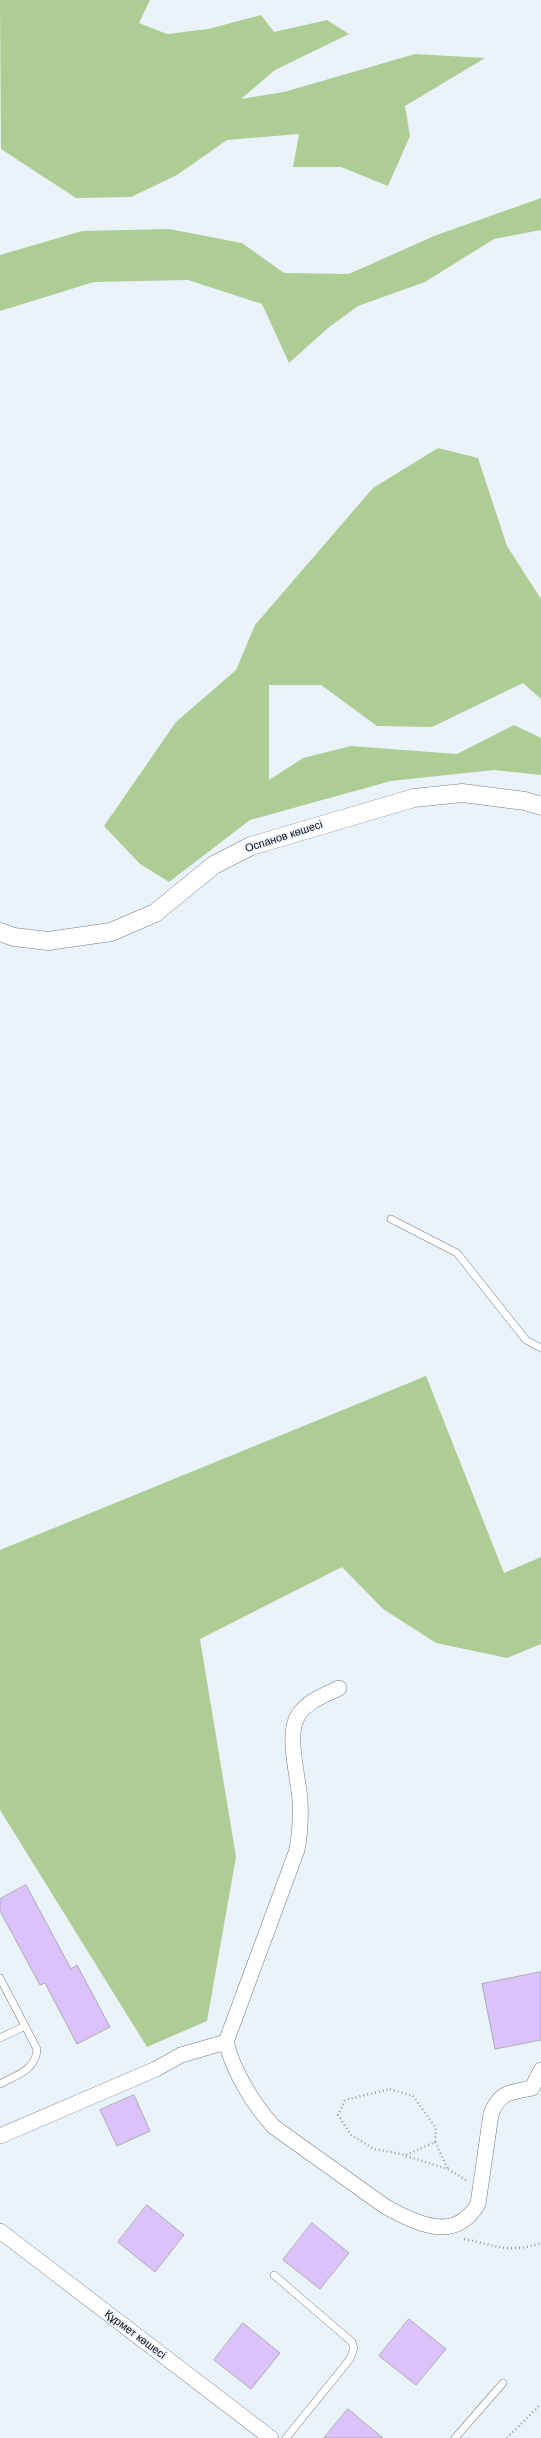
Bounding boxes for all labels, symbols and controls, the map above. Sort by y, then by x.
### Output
street label: Оспанов көшесі [243,818,325,856]
street label: Құрмет көшесі [102,2308,168,2362]

